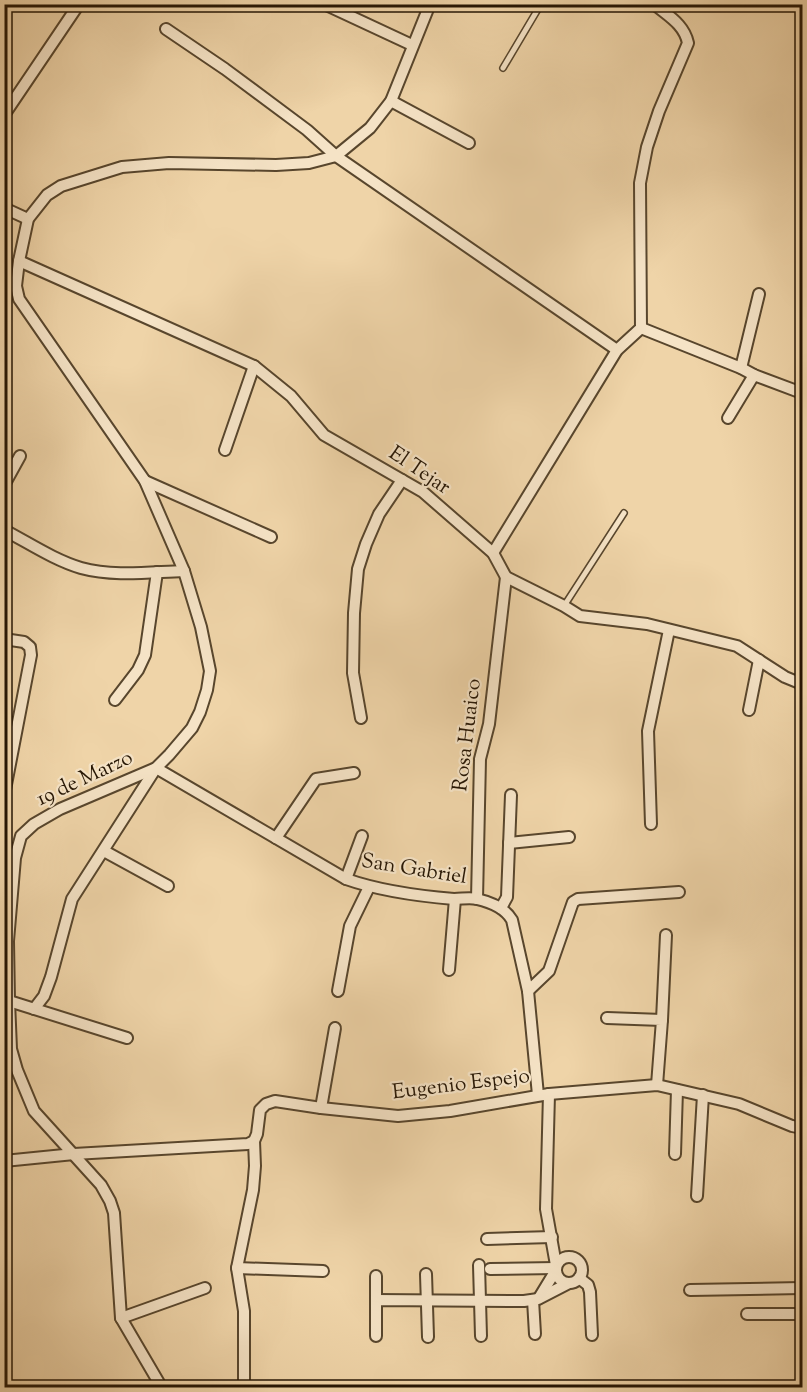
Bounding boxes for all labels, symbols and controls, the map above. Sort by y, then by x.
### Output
street label: El Tejar [382,439,456,503]
street label: Rosa Huaico [446,677,490,793]
street label: 19 de Marzo [32,744,138,814]
street label: San Gabriel [359,847,469,893]
street label: Eugenio Espejo [390,1062,532,1108]

